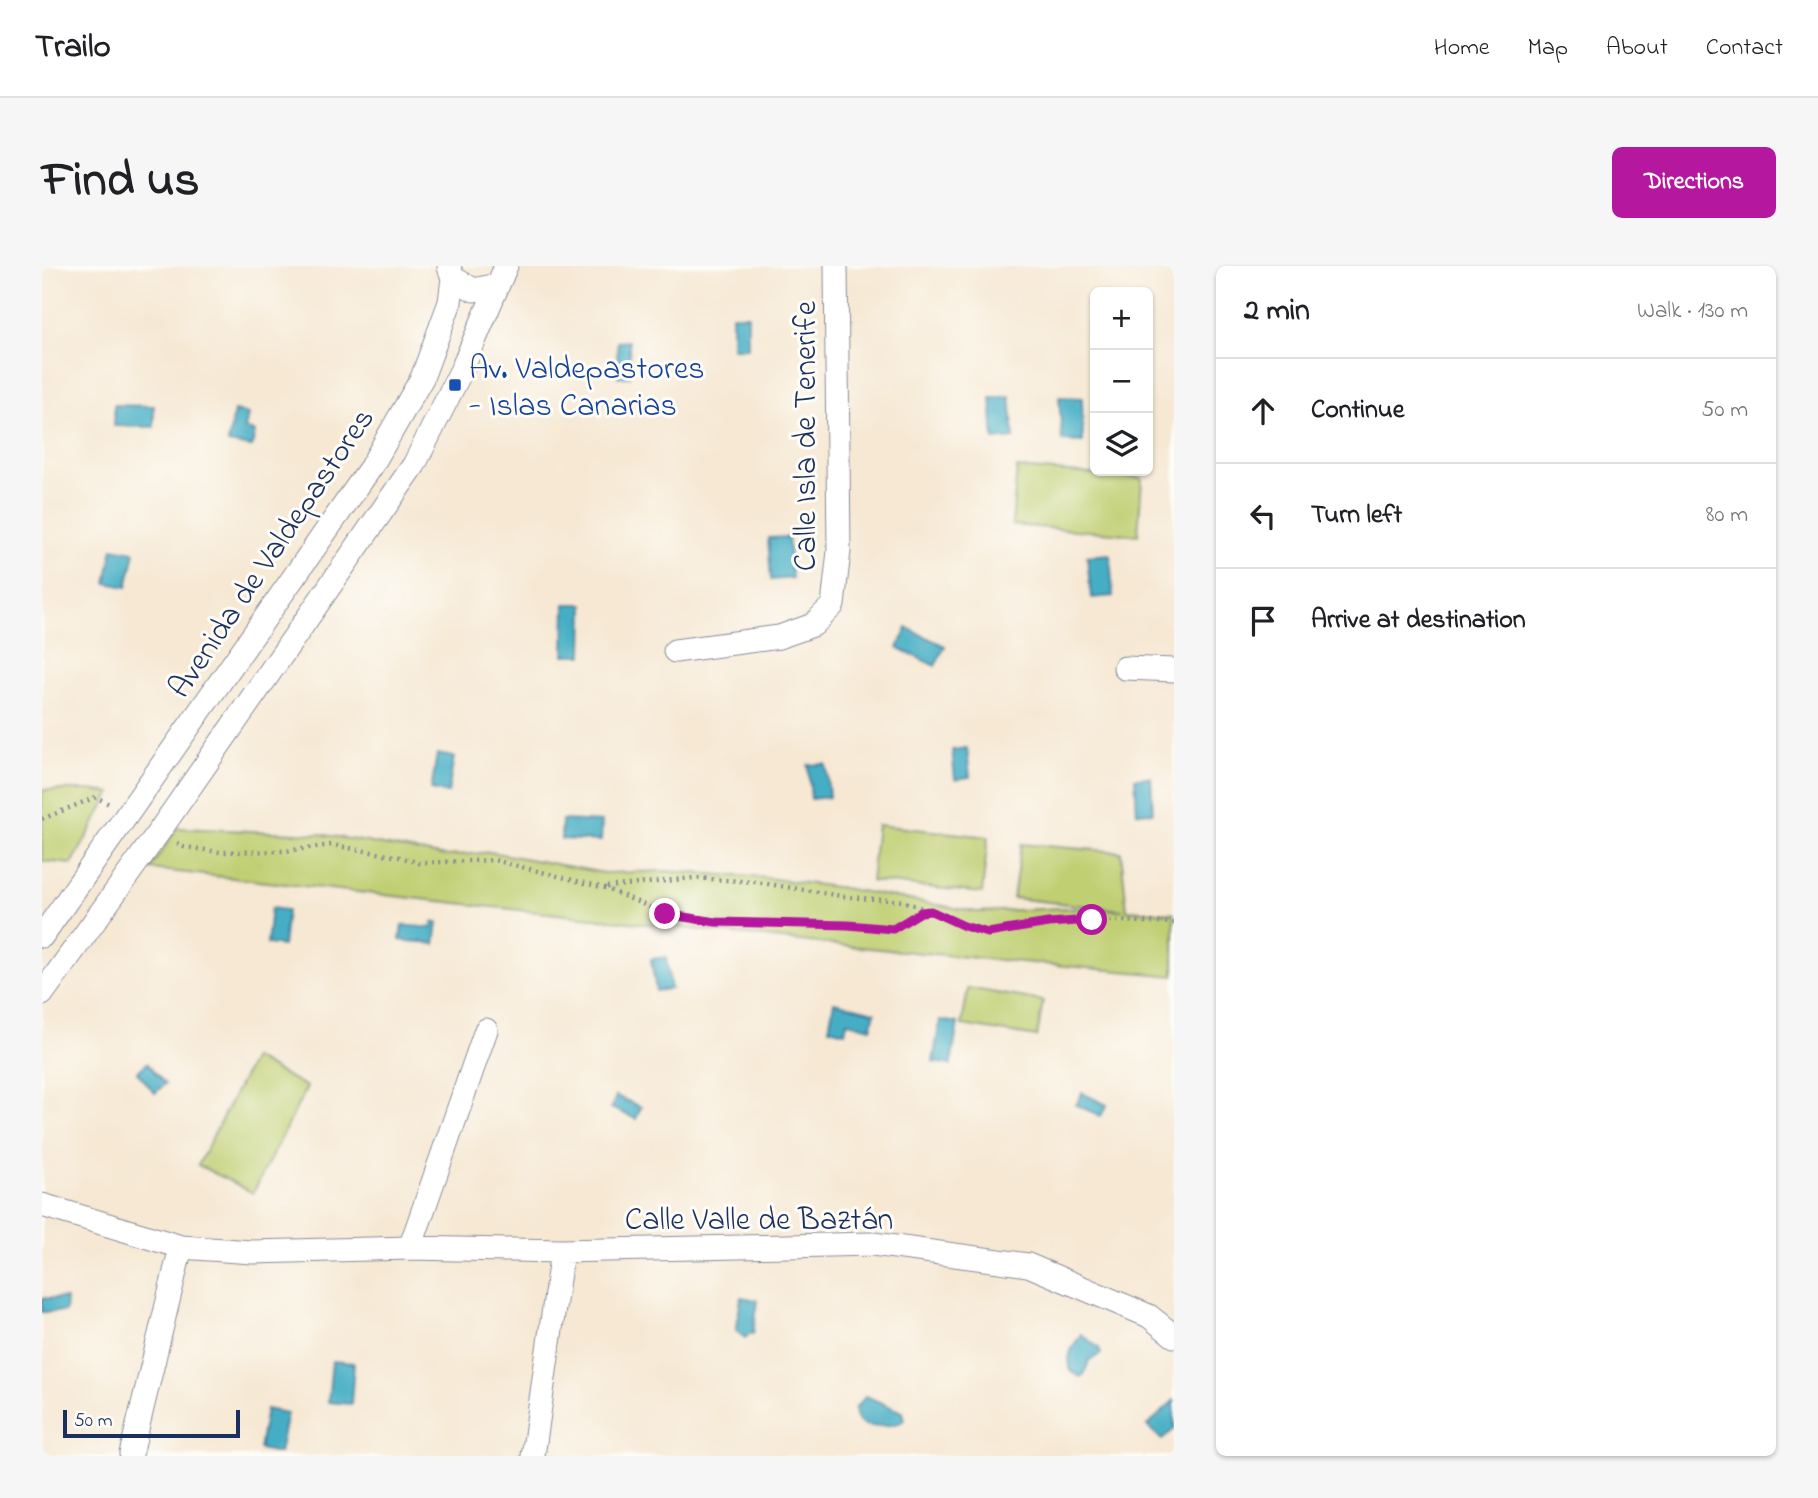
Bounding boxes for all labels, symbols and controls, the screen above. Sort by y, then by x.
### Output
text: Trailo [35,24,111,72]
text: Home [1434,31,1490,66]
text: Map [1528,31,1568,66]
text: About [1606,31,1668,66]
text: Contact [1706,31,1783,66]
text: Find us [42,146,199,218]
button: Directions [1612,147,1776,218]
map controls [1090,287,1153,476]
button: + [1090,287,1153,350]
text: 2 min [1244,290,1310,334]
text: Walk · 130 m [1637,295,1748,328]
street label: Calle Isla de Tenerife [784,300,831,571]
place label: Av. Valdepastores - Islas Canarias [469,347,705,431]
button: − [1090,350,1153,413]
marker: Av. Valdepastores - Islas Canarias [447,377,463,393]
icon: ahead [1244,392,1282,430]
text: Continue [1311,392,1404,430]
text: 50 m [1701,394,1748,427]
street label: Avenida de Valdepastores [158,399,388,709]
button: layers [1090,413,1153,476]
icon: left [1244,497,1282,535]
text: Turn left [1311,497,1402,535]
text: 80 m [1706,499,1748,532]
icon: arrive [1244,602,1282,640]
text: Arrive at destination [1311,602,1526,640]
route end [649,898,680,929]
route start [1076,904,1107,935]
street label: Calle Valle de Baztán [625,1198,893,1245]
scale bar [63,1407,240,1439]
text: 50 m [74,1408,113,1435]

